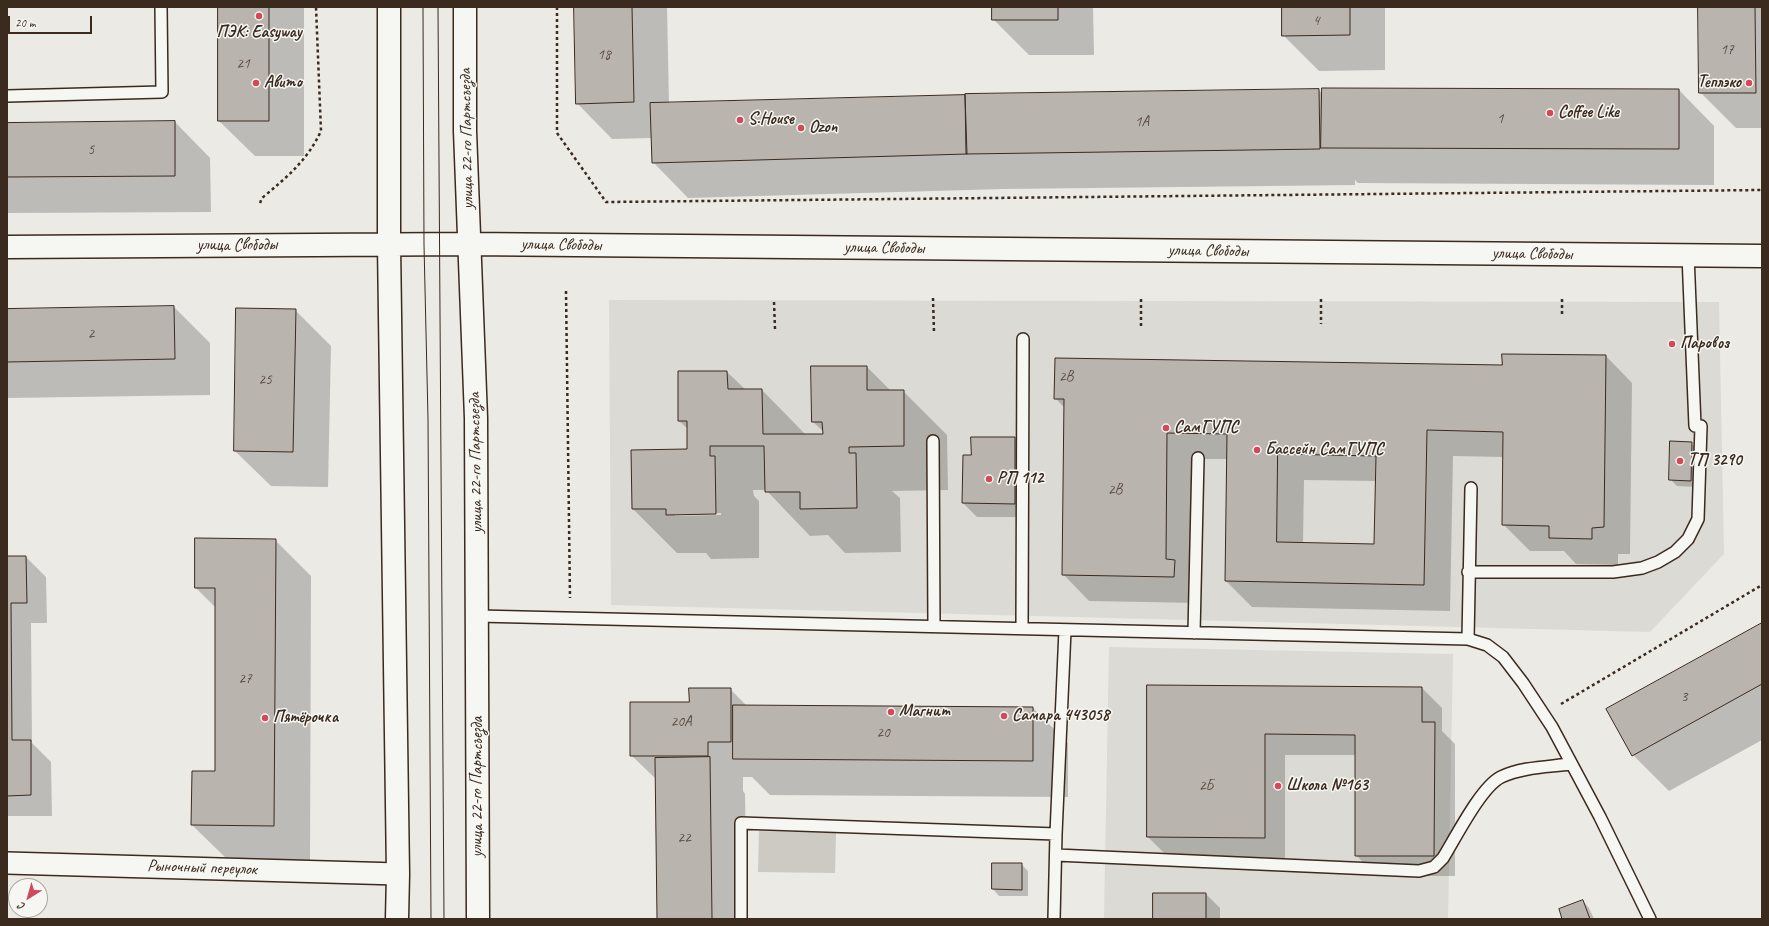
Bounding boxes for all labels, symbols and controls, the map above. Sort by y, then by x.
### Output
scale bar [10,8,94,34]
marker: ПЭК: Easyway [254,11,264,21]
house number: 4 [1313,12,1319,30]
text: 20 m [15,15,35,31]
place label: ПЭК: Easyway [217,23,301,43]
house number: 17 [1720,41,1734,59]
house number: 18 [597,46,611,64]
house number: 21 [236,55,250,73]
street label: улица 22-го Партсъезда [456,68,478,210]
place label: Авито [264,73,302,93]
place label: Теплэко [1698,73,1741,93]
marker: Авито [251,78,261,88]
marker: Теплэко [1744,78,1754,88]
place label: Coffee Like [1558,103,1619,123]
marker: Coffee Like [1545,108,1555,118]
place label: S.House [748,110,794,130]
house number: 1 [1497,110,1503,128]
house number: 1А [1135,113,1149,131]
marker: S.House [735,115,745,125]
place label: Ozon [809,118,837,138]
marker: Ozon [796,123,806,133]
house number: 5 [88,141,94,159]
street label: улица Свободы [521,234,601,256]
street label: улица Свободы [197,236,277,256]
street label: улица Свободы [844,237,924,259]
street label: улица Свободы [1168,240,1248,262]
street label: улица Свободы [1492,243,1572,265]
house number: 2 [88,325,94,343]
place label: Паровоз [1680,334,1729,354]
marker: Паровоз [1667,339,1677,349]
house number: 2В [1059,368,1073,386]
house number: 25 [258,371,272,389]
street label: улица 22-го Партсъезда [465,392,487,534]
place label: СамГУПС [1174,418,1238,438]
marker: СамГУПС [1161,423,1171,433]
place label: Бассейн СамГУПС [1265,440,1383,460]
marker: Бассейн СамГУПС [1252,445,1262,455]
place label: ТП 3290 [1688,451,1742,471]
marker: ТП 3290 [1675,456,1685,466]
place label: РП 112 [997,469,1043,489]
marker: РП 112 [984,474,994,484]
house number: 2В [1108,481,1122,499]
house number: 27 [238,670,252,688]
house number: 3 [1681,688,1687,706]
place label: Магнит [899,702,950,722]
place label: Самара 443058 [1012,706,1109,726]
marker: Магнит [886,707,896,717]
place label: Пятёрочка [273,708,338,728]
marker: Самара 443058 [999,711,1009,721]
marker: Пятёрочка [260,713,270,723]
house number: 20А [670,713,692,731]
street label: улица 22-го Партсъезда [468,717,488,857]
house number: 20 [876,724,890,742]
place label: Школа №163 [1286,776,1368,796]
house number: 2Б [1199,777,1213,795]
marker: Школа №163 [1273,781,1283,791]
house number: 22 [677,829,691,847]
street label: Рыночный переулок [147,856,257,880]
north arrow [8,878,48,918]
text: С [15,900,28,914]

